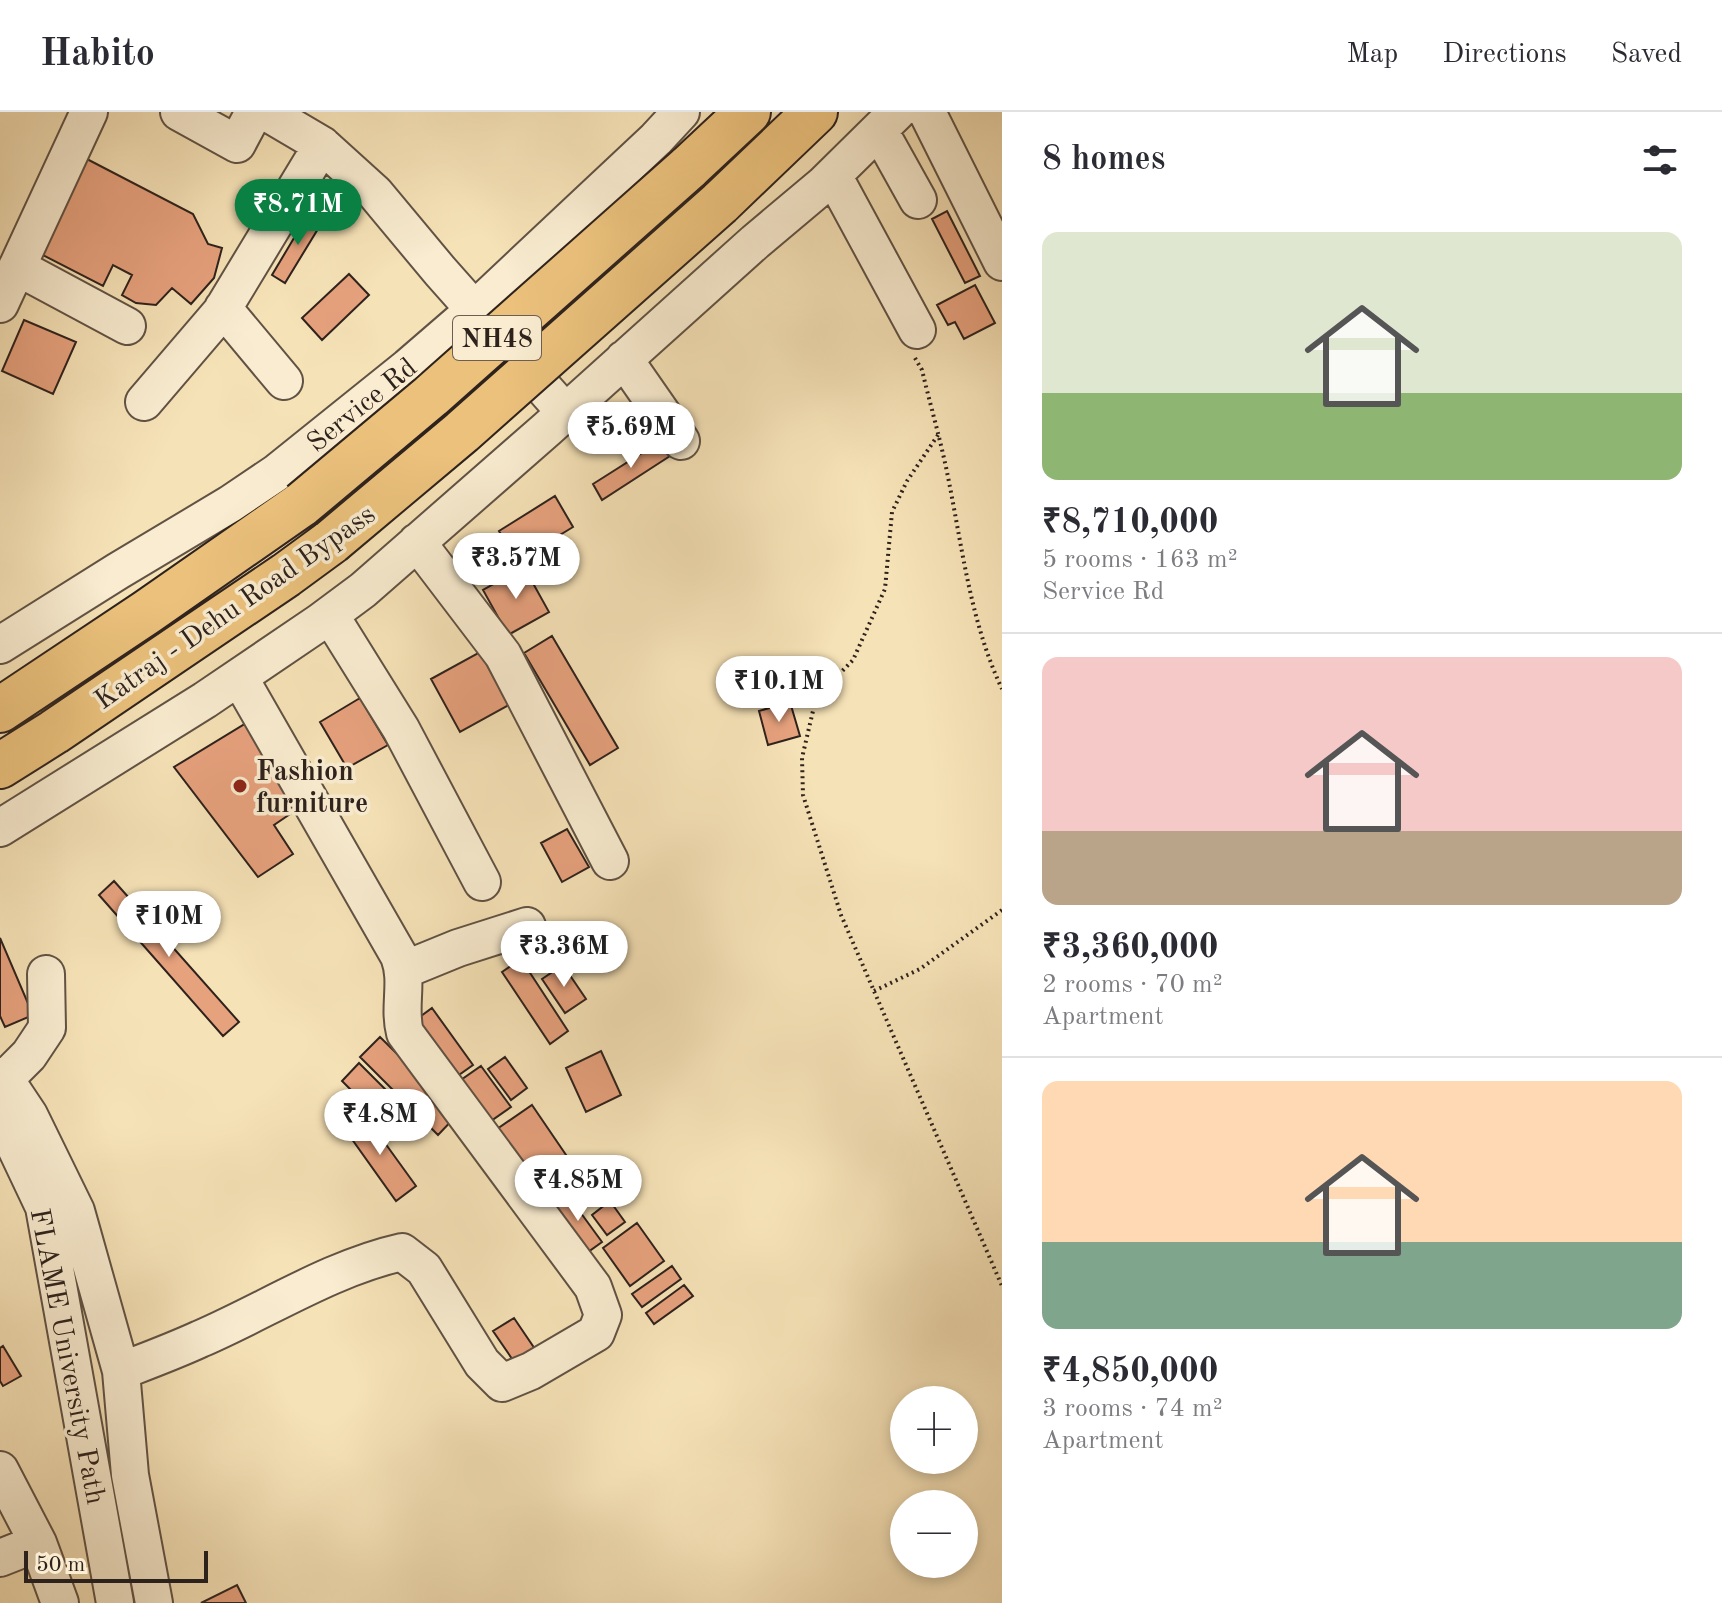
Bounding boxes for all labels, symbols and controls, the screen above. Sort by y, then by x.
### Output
text: Habito [40,36,155,74]
text: Map [1346,41,1398,69]
text: Directions [1442,41,1567,69]
text: Saved [1611,41,1682,69]
icon: filters [1638,138,1682,182]
text: 8 homes [1042,143,1165,177]
pin: ₹8.71M [233,179,363,247]
text: ₹8.71M [253,192,343,218]
icon: home [1290,284,1434,428]
road number: NH48 [453,316,541,360]
street label: Service Rd [303,354,423,459]
pin: ₹5.69M [566,402,696,470]
text: ₹5.69M [586,415,676,441]
street label: Katraj - Dehu Road Bypass [91,501,381,716]
text: ₹8,710,000 [1042,506,1219,540]
pin: ₹3.57M [451,533,581,601]
text: ₹3.57M [471,546,561,572]
text: 5 rooms · 163 m² [1042,547,1238,573]
text: Service Rd [1042,579,1164,605]
pin: ₹10.1M [714,656,844,724]
text: ₹10.1M [734,669,824,695]
icon: home [1290,709,1434,853]
place label: Fashion furniture [256,759,368,819]
marker: Fashion furniture [231,777,249,795]
pin: ₹10M [122,891,216,959]
text: ₹10M [135,904,203,930]
pin: ₹3.36M [499,921,629,989]
text: ₹3,360,000 [1042,931,1219,965]
text: ₹3.36M [519,934,609,960]
text: 2 rooms · 70 m² [1042,972,1223,998]
text: Apartment [1042,1004,1164,1030]
pin: ₹4.8M [324,1089,436,1157]
text: ₹4.8M [342,1102,418,1128]
icon: home [1290,1133,1434,1277]
pin: ₹4.85M [513,1155,643,1223]
text: ₹4.85M [533,1168,623,1194]
street label: FLAME University Path [24,1206,109,1507]
text: ₹4,850,000 [1042,1355,1219,1389]
map controls [890,1386,978,1578]
button: + [890,1386,978,1474]
text: 3 rooms · 74 m² [1042,1396,1223,1422]
text: Apartment [1042,1428,1164,1454]
button: − [890,1490,978,1578]
scale bar [24,1547,208,1583]
text: 50 m [36,1554,85,1576]

